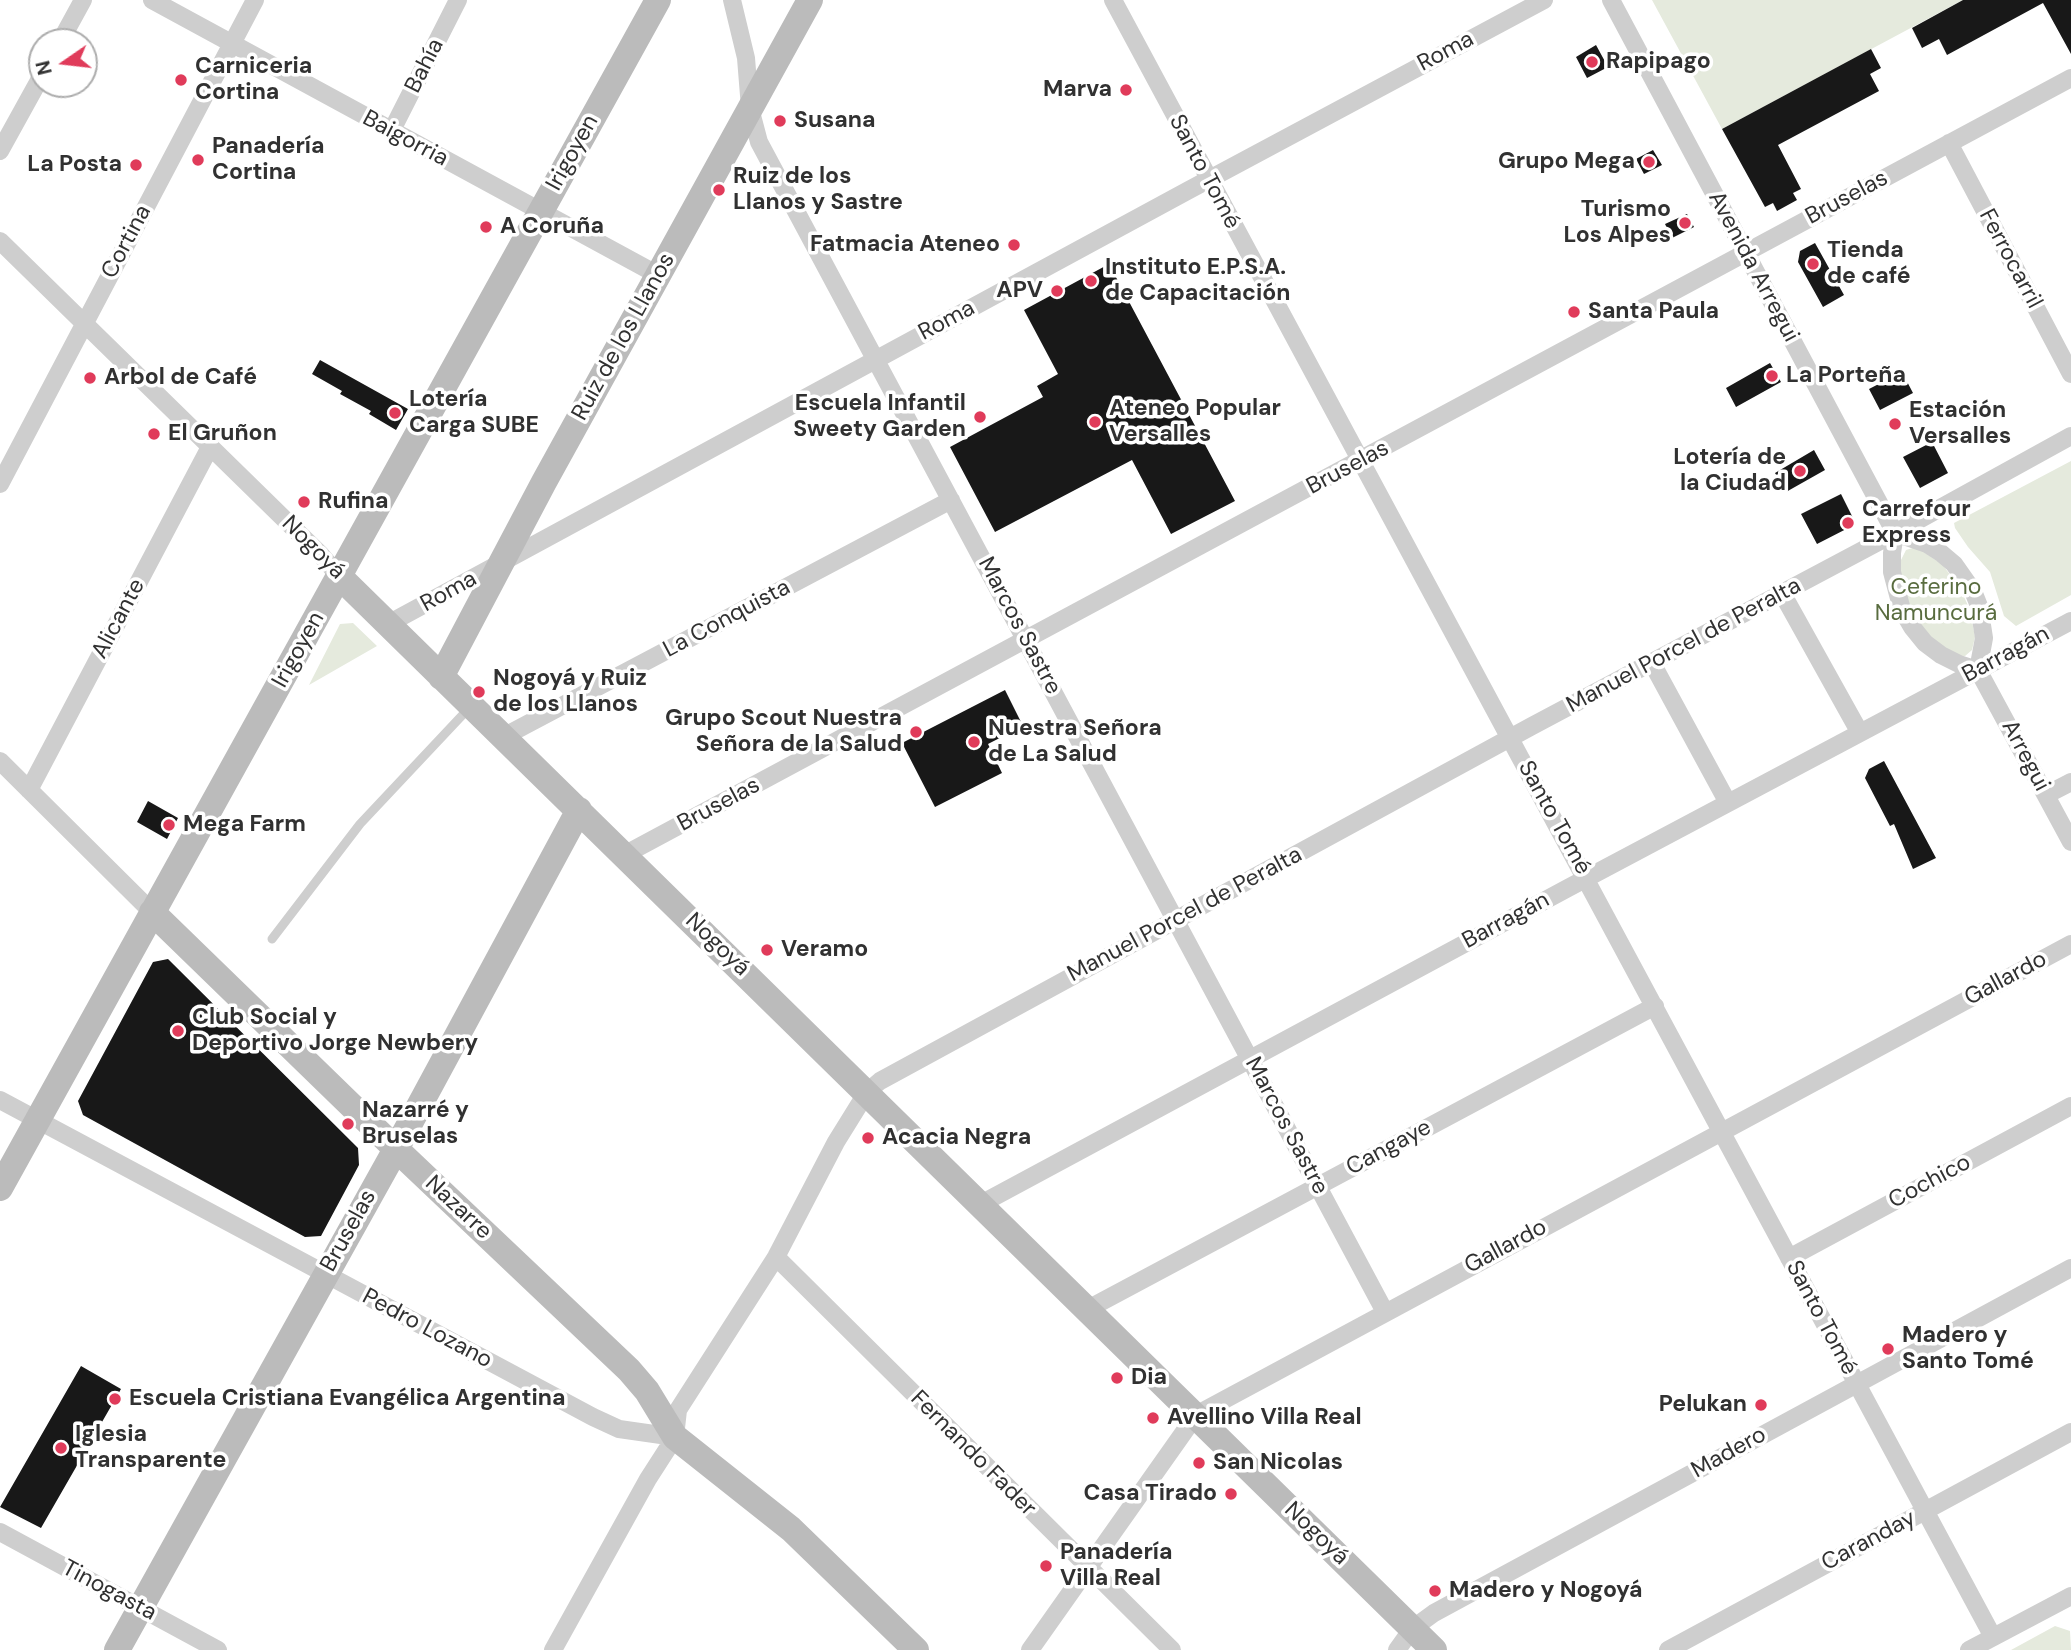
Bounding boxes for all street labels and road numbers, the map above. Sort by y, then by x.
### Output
street label: Roma [1413,26,1479,78]
street label: Bahía [400,34,450,98]
street label: Baigorria [357,105,453,173]
street label: Irigoyen [541,110,605,196]
street label: Santo Tomé [1162,110,1246,234]
street label: Bruselas [1801,165,1893,231]
street label: Avenida Arregui [1702,187,1804,347]
street label: Cortina [96,201,158,283]
street label: Ferrocarril [1972,205,2048,313]
street label: Ruiz de los Llanos [567,248,681,426]
street label: Roma [914,295,980,347]
street label: Bruselas [1302,435,1394,501]
street label: Nogoyá [275,510,351,586]
street label: Marcos Sastre [971,553,1067,699]
street label: Roma [416,565,482,619]
street label: Manuel Porcel de Peralta [1562,572,1806,720]
street label: Alicante [86,574,152,664]
street label: La Conquista [659,574,795,664]
street label: Irigoyen [267,607,331,693]
street label: Barragán [1958,621,2054,689]
street label: Arregui [1995,716,2055,796]
street label: Santo Tomé [1512,756,1596,880]
street label: Bruselas [673,772,765,838]
street label: Manuel Porcel de Peralta [1063,841,1307,989]
street label: Barragán [1458,887,1554,955]
street label: Nogoyá [679,908,755,982]
street label: Gallardo [1960,946,2052,1012]
street label: Marcos Sastre [1238,1053,1334,1199]
street label: Cangaye [1342,1114,1436,1182]
street label: Cochico [1884,1149,1976,1215]
street label: Nazarre [419,1170,497,1246]
street label: Bruselas [315,1185,383,1277]
street label: Gallardo [1460,1214,1552,1280]
street label: Santo Tomé [1779,1256,1863,1380]
street label: Pedro Lozano [357,1283,497,1375]
street label: Fernando Fader [904,1385,1042,1523]
street label: Madero [1687,1421,1771,1485]
street label: Nogoyá [1278,1497,1354,1571]
street label: Caranday [1817,1505,1921,1577]
street label: Tinogasta [57,1555,161,1627]

